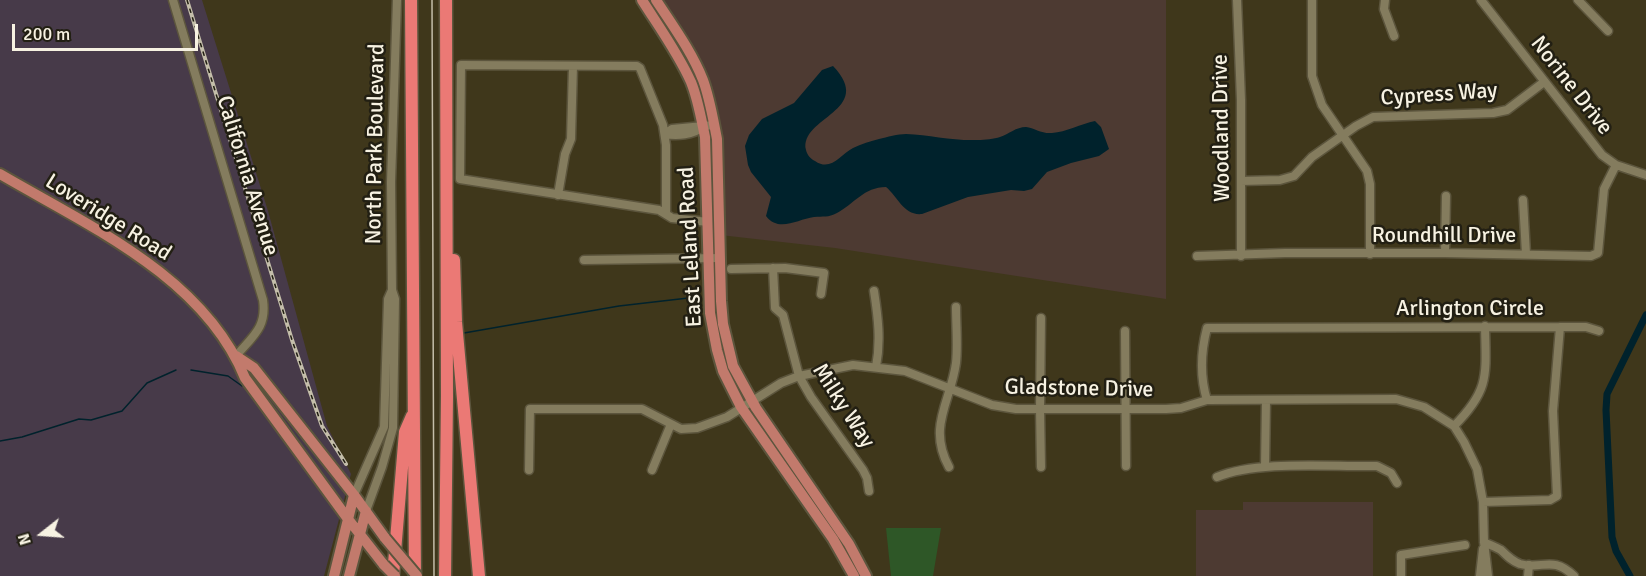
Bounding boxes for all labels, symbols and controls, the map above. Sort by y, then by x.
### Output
scale bar [15,12,201,50]
text: 200 m [23,23,70,45]
street label: Norine Drive [1524,31,1618,141]
street label: North Park Boulevard [361,43,391,245]
street label: Woodland Drive [1208,54,1236,202]
street label: Cypress Way [1380,78,1498,112]
street label: California Avenue [210,93,284,259]
street label: East Leland Road [674,166,708,328]
street label: Loveridge Road [40,169,176,267]
street label: Roundhill Drive [1372,223,1516,249]
street label: Arlington Circle [1396,296,1544,322]
street label: Milky Way [806,359,880,453]
street label: Gladstone Drive [1004,375,1154,403]
north arrow [12,504,72,564]
text: N [14,531,36,548]

